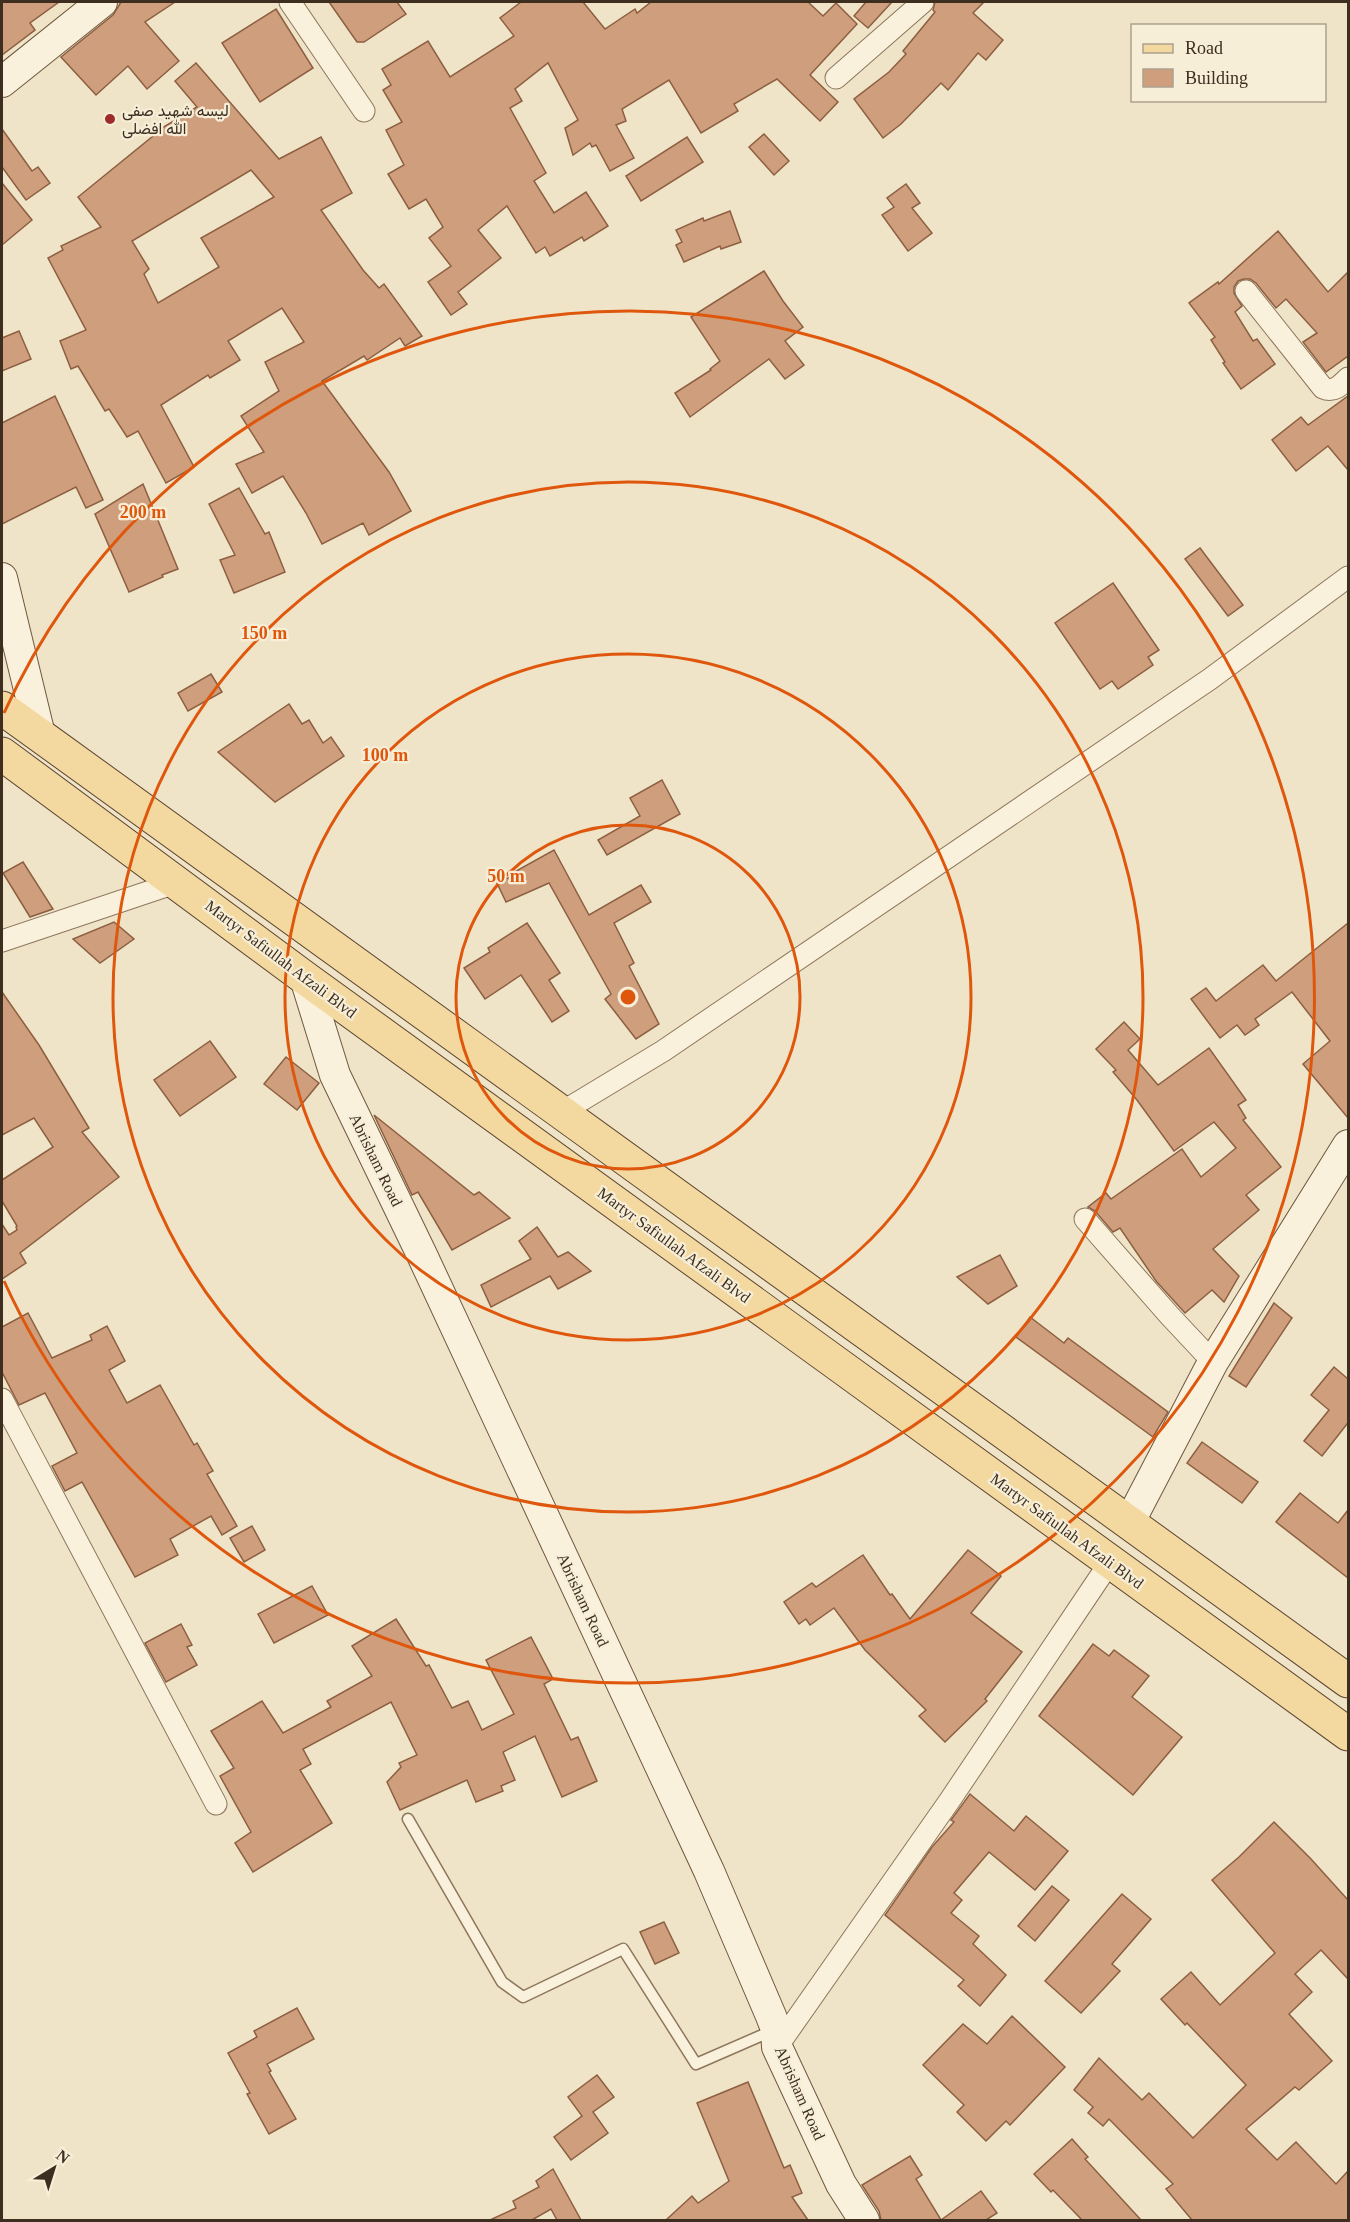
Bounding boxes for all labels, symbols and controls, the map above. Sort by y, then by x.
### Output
legend [1131,24,1326,102]
text: Road [1185,38,1223,58]
text: Building [1185,68,1248,88]
place label: لیسه شهید صفی الله افضلی [122,102,229,139]
marker: لیسه شهید صفی الله افضلی [103,112,117,126]
text: 200 m [120,502,166,522]
text: 150 m [241,623,287,643]
text: 100 m [362,745,408,765]
text: 50 m [487,866,525,886]
street label: Martyr Safiullah Afzali Blvd [202,897,360,1022]
centre of rings [618,987,638,1007]
street label: Abrisham Road [346,1111,406,1209]
street label: Martyr Safiullah Afzali Blvd [594,1184,754,1307]
street label: Martyr Safiullah Afzali Blvd [987,1470,1147,1593]
street label: Abrisham Road [554,1551,612,1649]
street label: Abrisham Road [772,2043,828,2143]
north arrow [24,2138,84,2198]
text: N [53,2146,73,2167]

